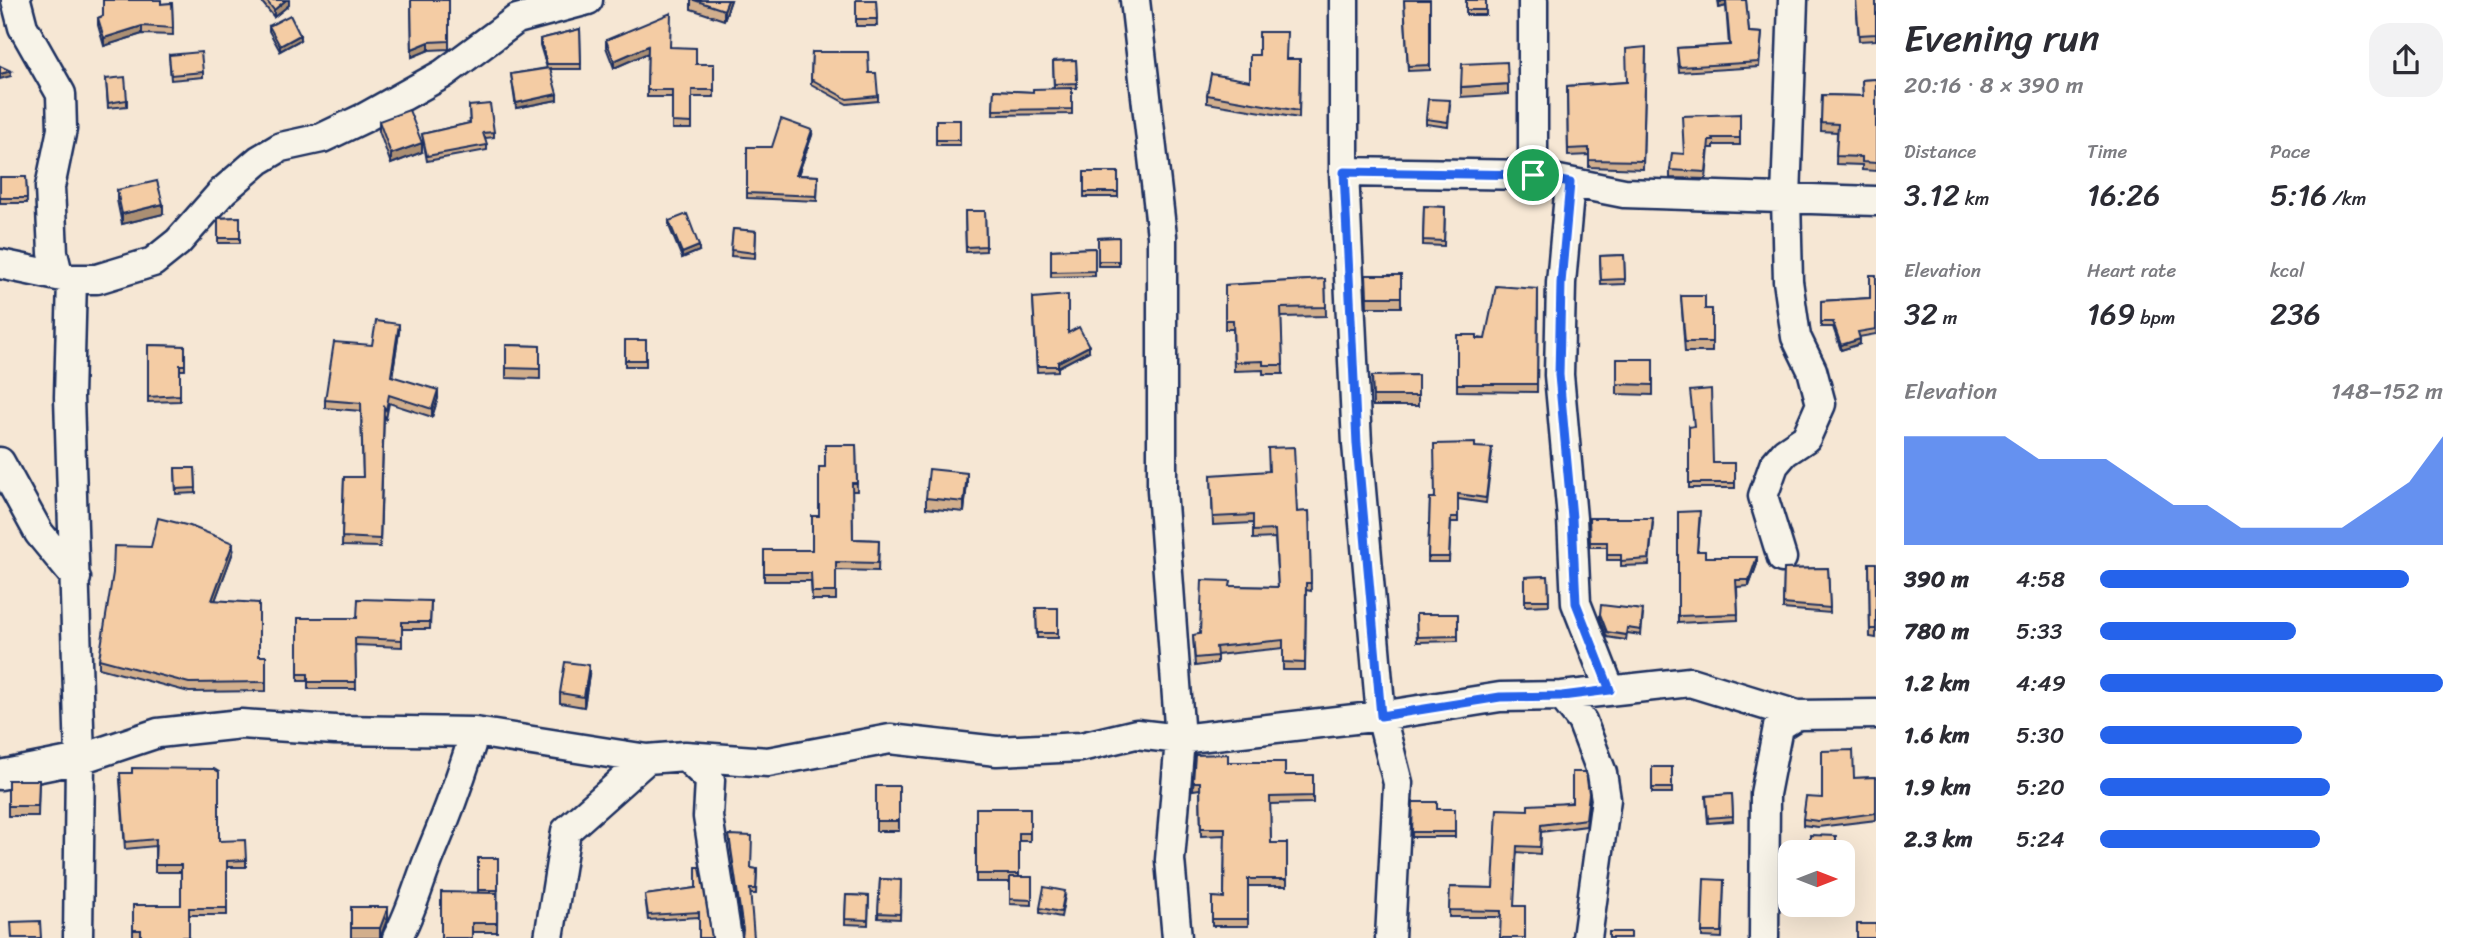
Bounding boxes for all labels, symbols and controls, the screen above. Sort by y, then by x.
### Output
text: Evening run [1904,5,2100,72]
button: share [2369,23,2443,97]
text: 20:16 · 8 × 390 m [1904,65,2083,106]
text: Distance [1904,135,1976,168]
text: Time [2087,135,2127,168]
text: Pace [2270,135,2310,168]
pin [1503,145,1563,205]
icon: arrive [1514,156,1552,194]
text: 3.12 [1904,168,1960,222]
text: 16:26 [2087,168,2160,222]
text: 5:16 [2270,168,2327,222]
text: km [1960,182,1989,215]
text: /km [2327,182,2366,215]
text: Elevation [1904,254,1981,287]
text: Heart rate [2087,254,2176,287]
text: kcal [2270,254,2305,287]
text: 32 [1904,287,1938,341]
text: 169 [2087,287,2135,341]
text: 236 [2270,287,2321,341]
text: m [1938,301,1957,334]
text: bpm [2135,301,2175,334]
text: Elevation [1904,371,1997,412]
text: 148–152 m [2331,371,2443,412]
text: 390 m [1904,559,1969,600]
text: 4:58 [2016,559,2065,600]
text: 780 m [1904,611,1969,652]
text: 5:33 [2016,611,2062,652]
text: 1.2 km [1904,663,1970,704]
text: 4:49 [2016,663,2066,704]
text: 1.6 km [1904,715,1970,756]
text: 5:30 [2016,715,2064,756]
text: 1.9 km [1904,767,1971,808]
text: 5:20 [2016,767,2065,808]
text: 2.3 km [1904,819,1973,860]
text: 5:24 [2016,819,2065,860]
north arrow [1778,840,1855,917]
map controls [1778,840,1855,917]

